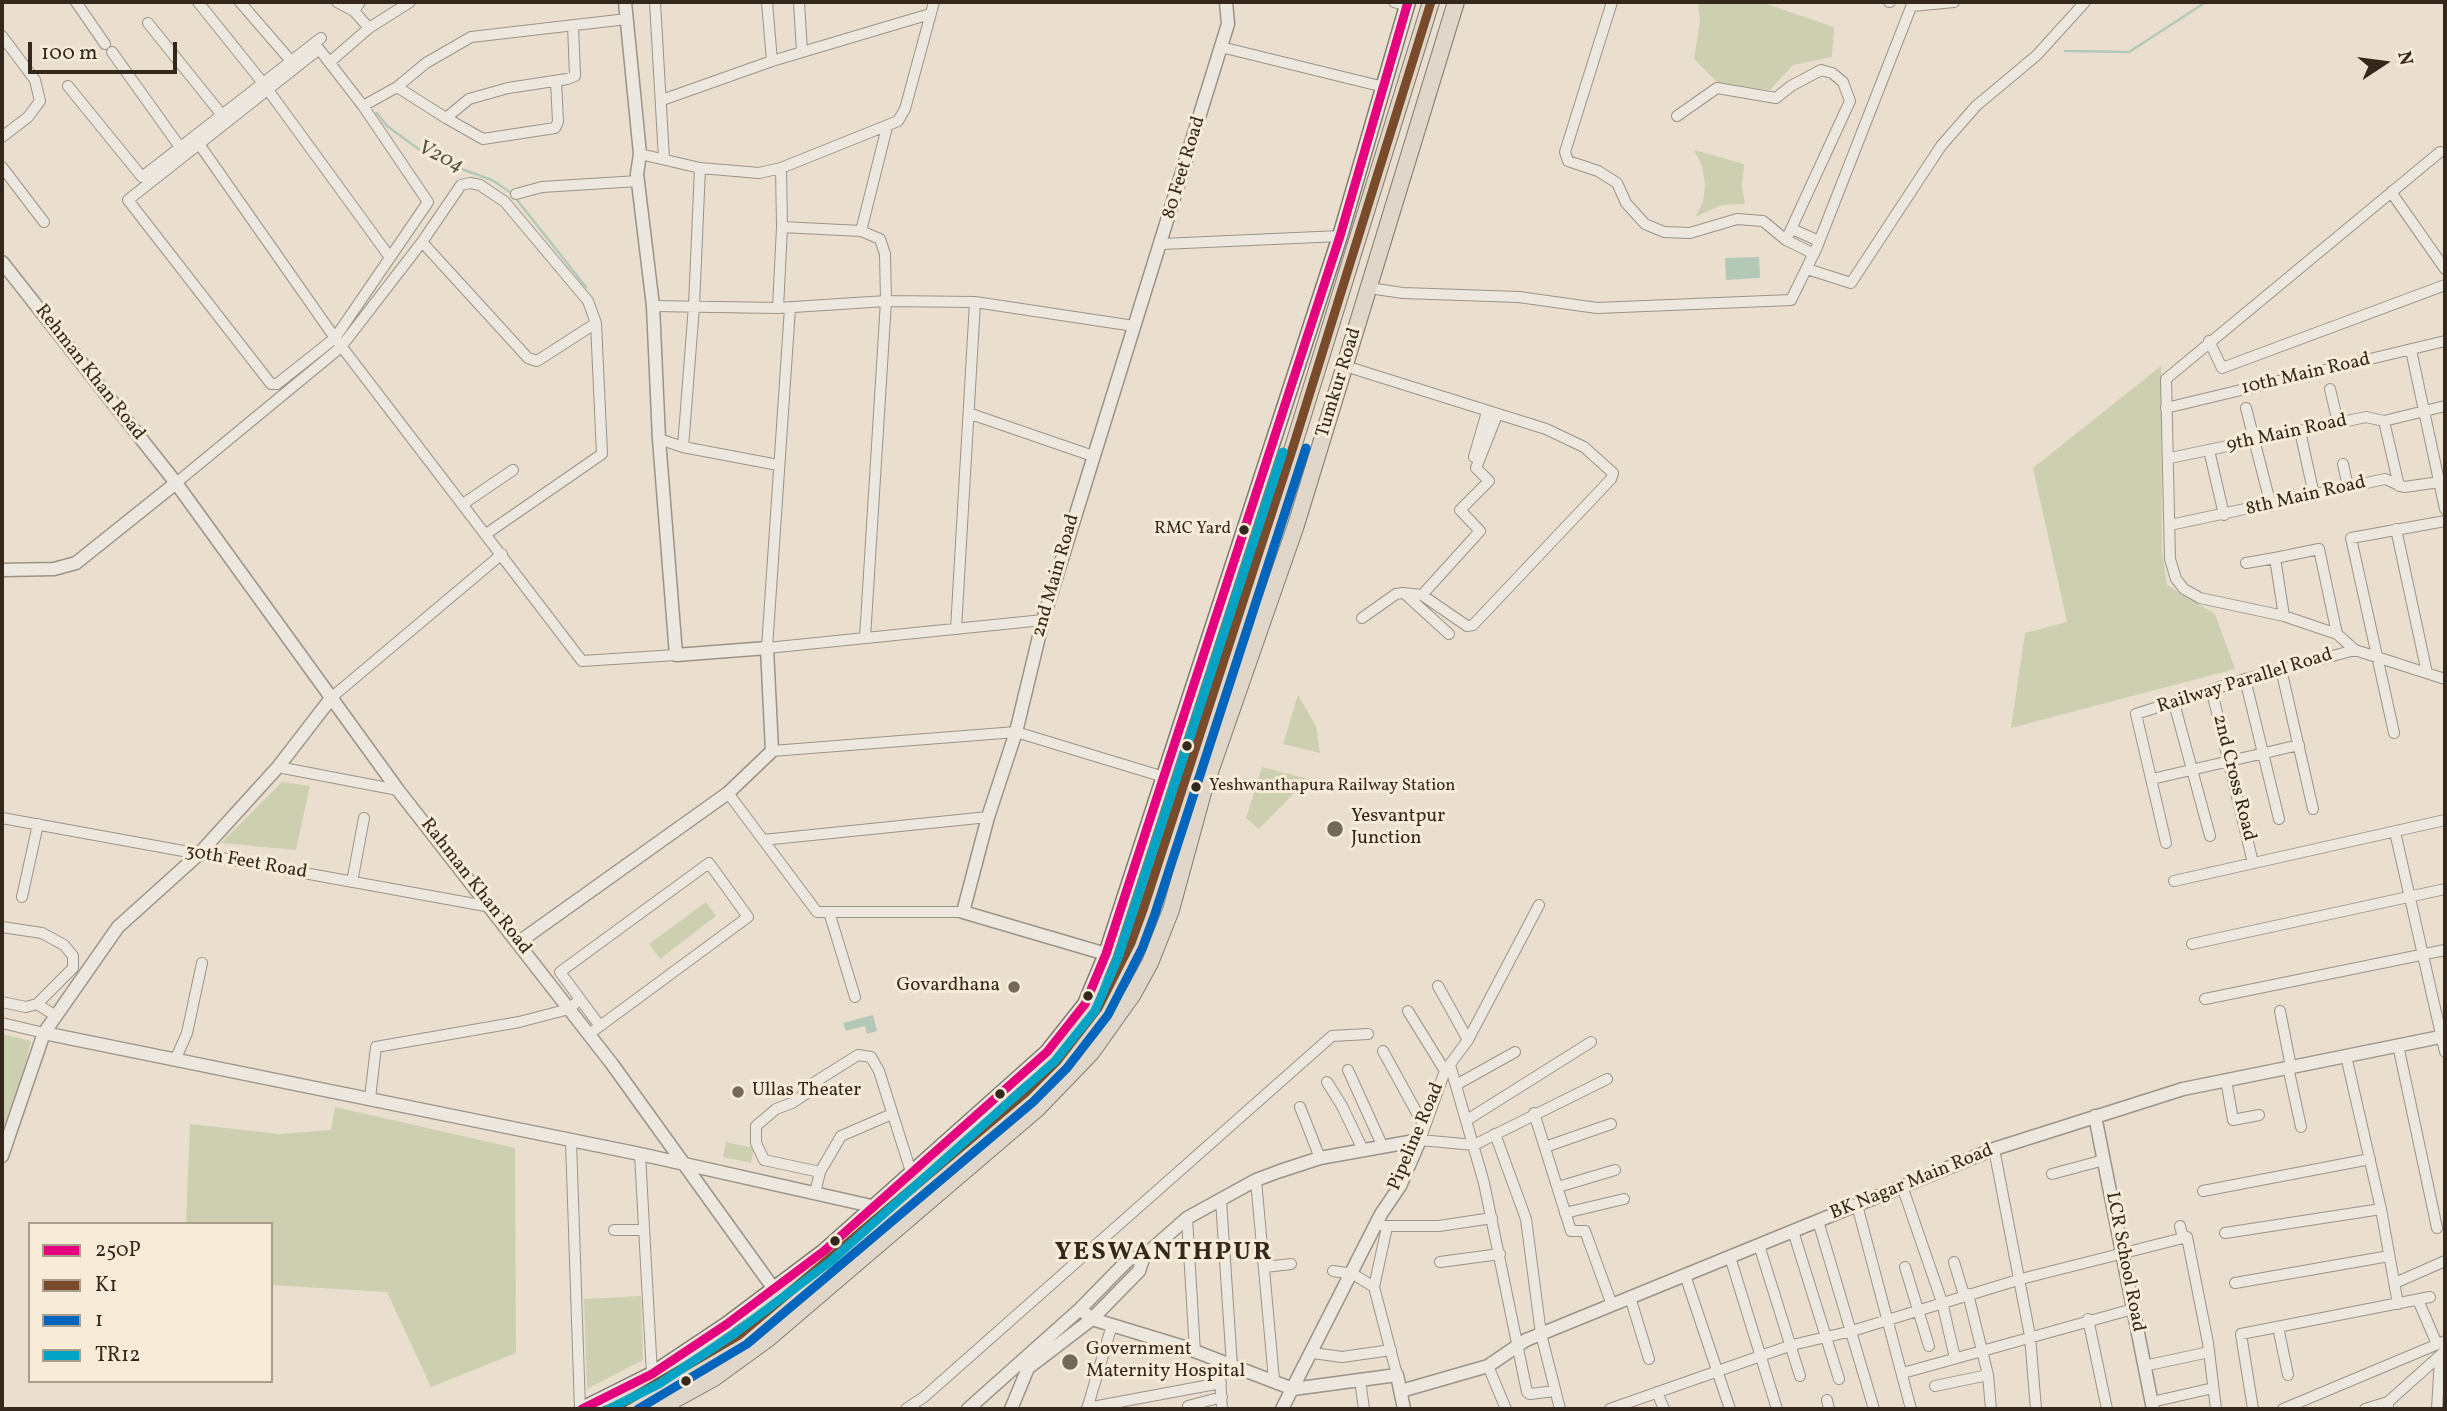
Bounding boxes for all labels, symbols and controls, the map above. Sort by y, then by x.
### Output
scale bar [32,28,180,72]
north arrow [2349,28,2419,98]
text: 100 m [41,39,98,68]
text: N [2390,49,2419,68]
street label: 80 Feet Road [1159,114,1211,222]
water label: V204 [413,136,467,180]
street label: Rehman Khan Road [29,301,149,445]
street label: Tumkur Road [1313,325,1367,441]
street label: 10th Main Road [2239,349,2373,401]
street label: 9th Main Road [2225,410,2349,458]
street label: 8th Main Road [2244,472,2368,522]
street label: 2nd Main Road [1029,512,1085,640]
place label: RMC Yard [1154,520,1231,540]
marker: RMC Yard [1237,523,1251,537]
street label: Railway Parallel Road [2155,644,2335,720]
street label: 2nd Cross Road [2206,712,2260,844]
unlabelled marker [1180,739,1194,753]
place label: Yeshwanthapura Railway Station [1209,777,1455,797]
marker: Yeshwanthapura Railway Station [1189,780,1203,794]
place label: Yesvantpur Junction [1351,807,1445,851]
street label: Rahman Khan Road [415,814,535,960]
marker: Yesvantpur Junction [1325,819,1345,839]
street label: 30th Feet Road [183,841,309,885]
place label: Govardhana [896,976,1000,998]
marker: Govardhana [1006,979,1022,995]
unlabelled marker [1081,989,1095,1003]
street label: Pipeline Road [1384,1080,1450,1194]
place label: Ullas Theater [752,1081,861,1103]
marker: Ullas Theater [730,1084,746,1100]
unlabelled marker [993,1087,1007,1101]
street label: BK Nagar Main Road [1827,1140,1997,1226]
street label: LCR School Road [2099,1190,2149,1334]
legend [28,1222,273,1383]
unlabelled marker [828,1234,842,1248]
text: 250P [95,1236,141,1265]
district label: YESWANTHPUR [1056,1238,1272,1270]
text: K1 [95,1271,117,1300]
text: 1 [95,1306,103,1335]
place label: Government Maternity Hospital [1086,1340,1245,1384]
text: TR12 [95,1341,141,1370]
marker: Government Maternity Hospital [1060,1352,1080,1372]
unlabelled marker [679,1374,693,1388]

